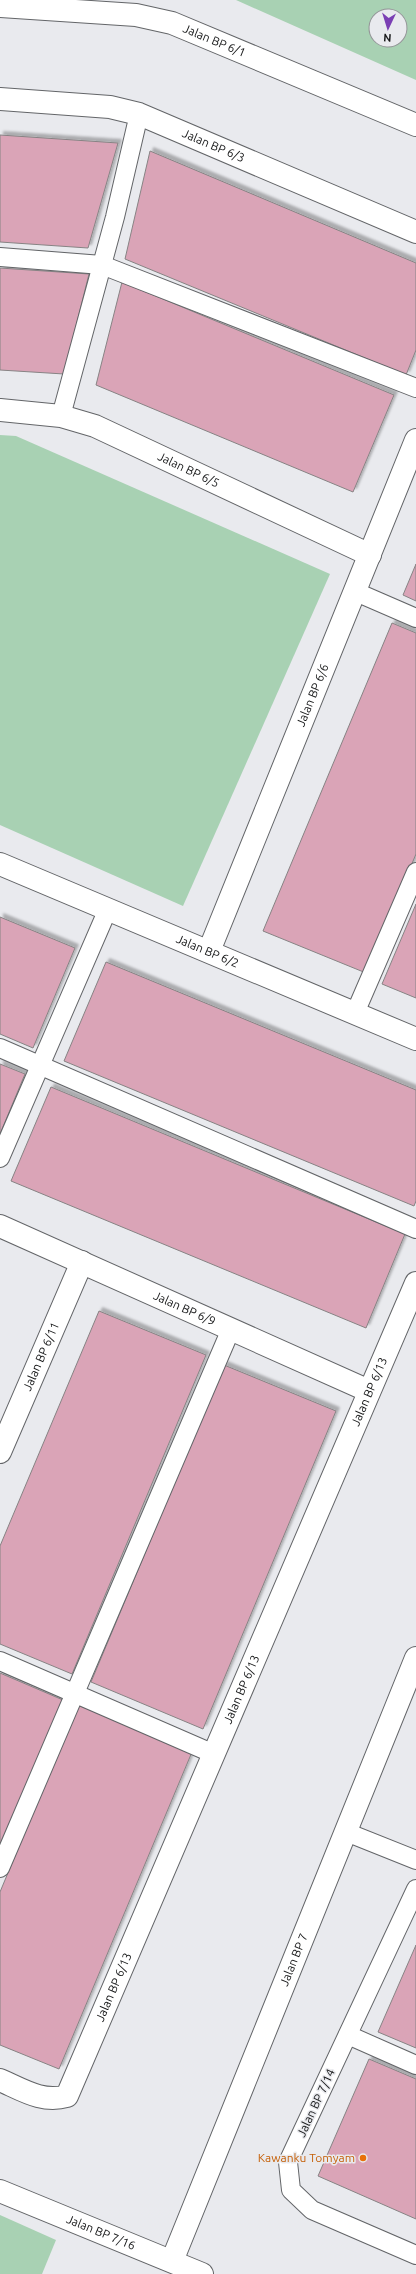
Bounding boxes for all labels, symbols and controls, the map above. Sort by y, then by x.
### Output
north arrow [368,8,408,48]
street label: Jalan BP 6/1 [181,21,248,59]
text: N [383,32,392,44]
street label: Jalan BP 6/3 [180,126,247,164]
street label: Jalan BP 6/5 [156,449,222,489]
street label: Jalan BP 6/6 [294,662,331,728]
street label: Jalan BP 6/2 [174,932,241,970]
street label: Jalan BP 6/9 [152,1288,218,1328]
street label: Jalan BP 6/11 [20,1320,61,1393]
street label: Jalan BP 6/13 [348,1355,389,1428]
street label: Jalan BP 6/13 [221,1653,261,1726]
street label: Jalan BP 7 [277,1931,310,1988]
street label: Jalan BP 6/13 [93,1951,134,2023]
street label: Jalan BP 7/14 [294,2067,337,2139]
place label: Kawanku Tomyam [258,2151,355,2164]
marker: Kawanku Tomyam [358,2153,368,2163]
street label: Jalan BP 7/16 [65,2212,138,2252]

